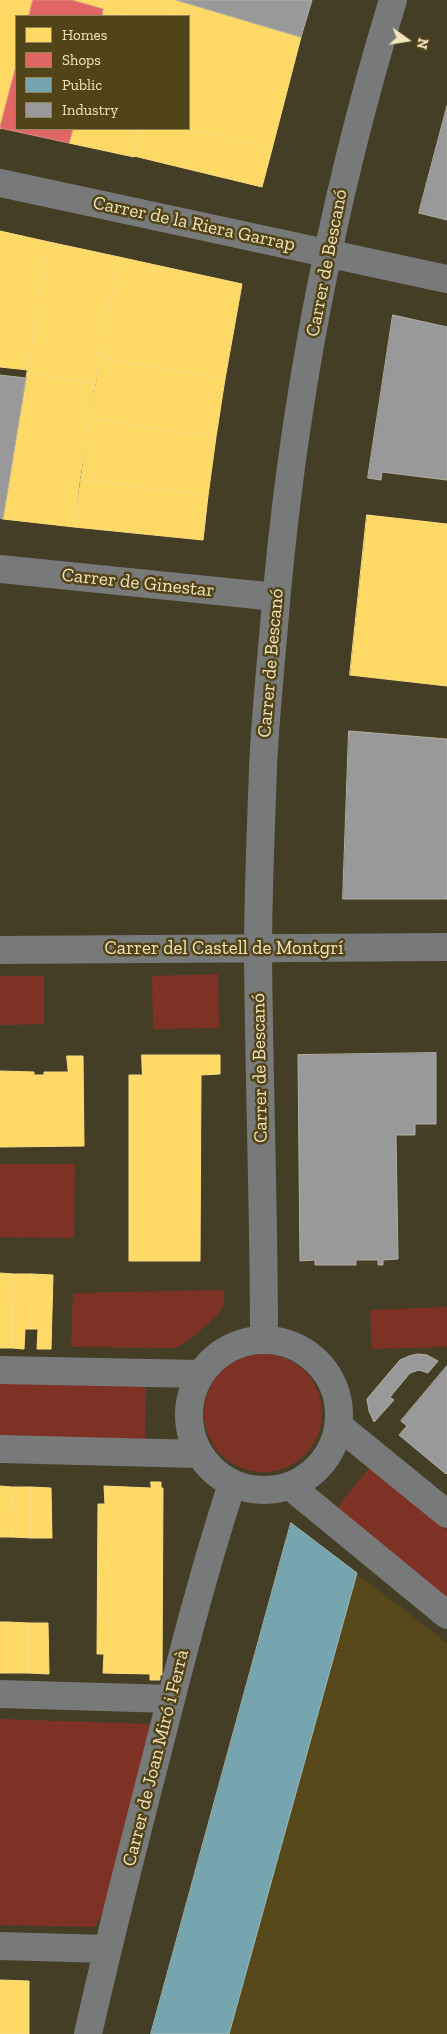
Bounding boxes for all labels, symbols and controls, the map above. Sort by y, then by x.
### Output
legend [15,15,190,130]
north arrow [382,15,432,65]
text: Homes [62,26,107,44]
text: N [413,36,432,51]
text: Shops [62,51,101,69]
text: Public [62,76,102,94]
text: Industry [62,101,118,119]
street label: Carrer de Bescanó [302,187,352,339]
street label: Carrer de la Riera Garrap [91,191,297,257]
street label: Carrer de Ginestar [61,564,215,602]
street label: Carrer de Bescanó [253,587,289,739]
street label: Carrer del Castell de Montgrí [105,938,343,960]
street label: Carrer de Bescanó [247,993,273,1143]
street label: Carrer de Joan Miró i Ferrà [118,1647,194,1869]

